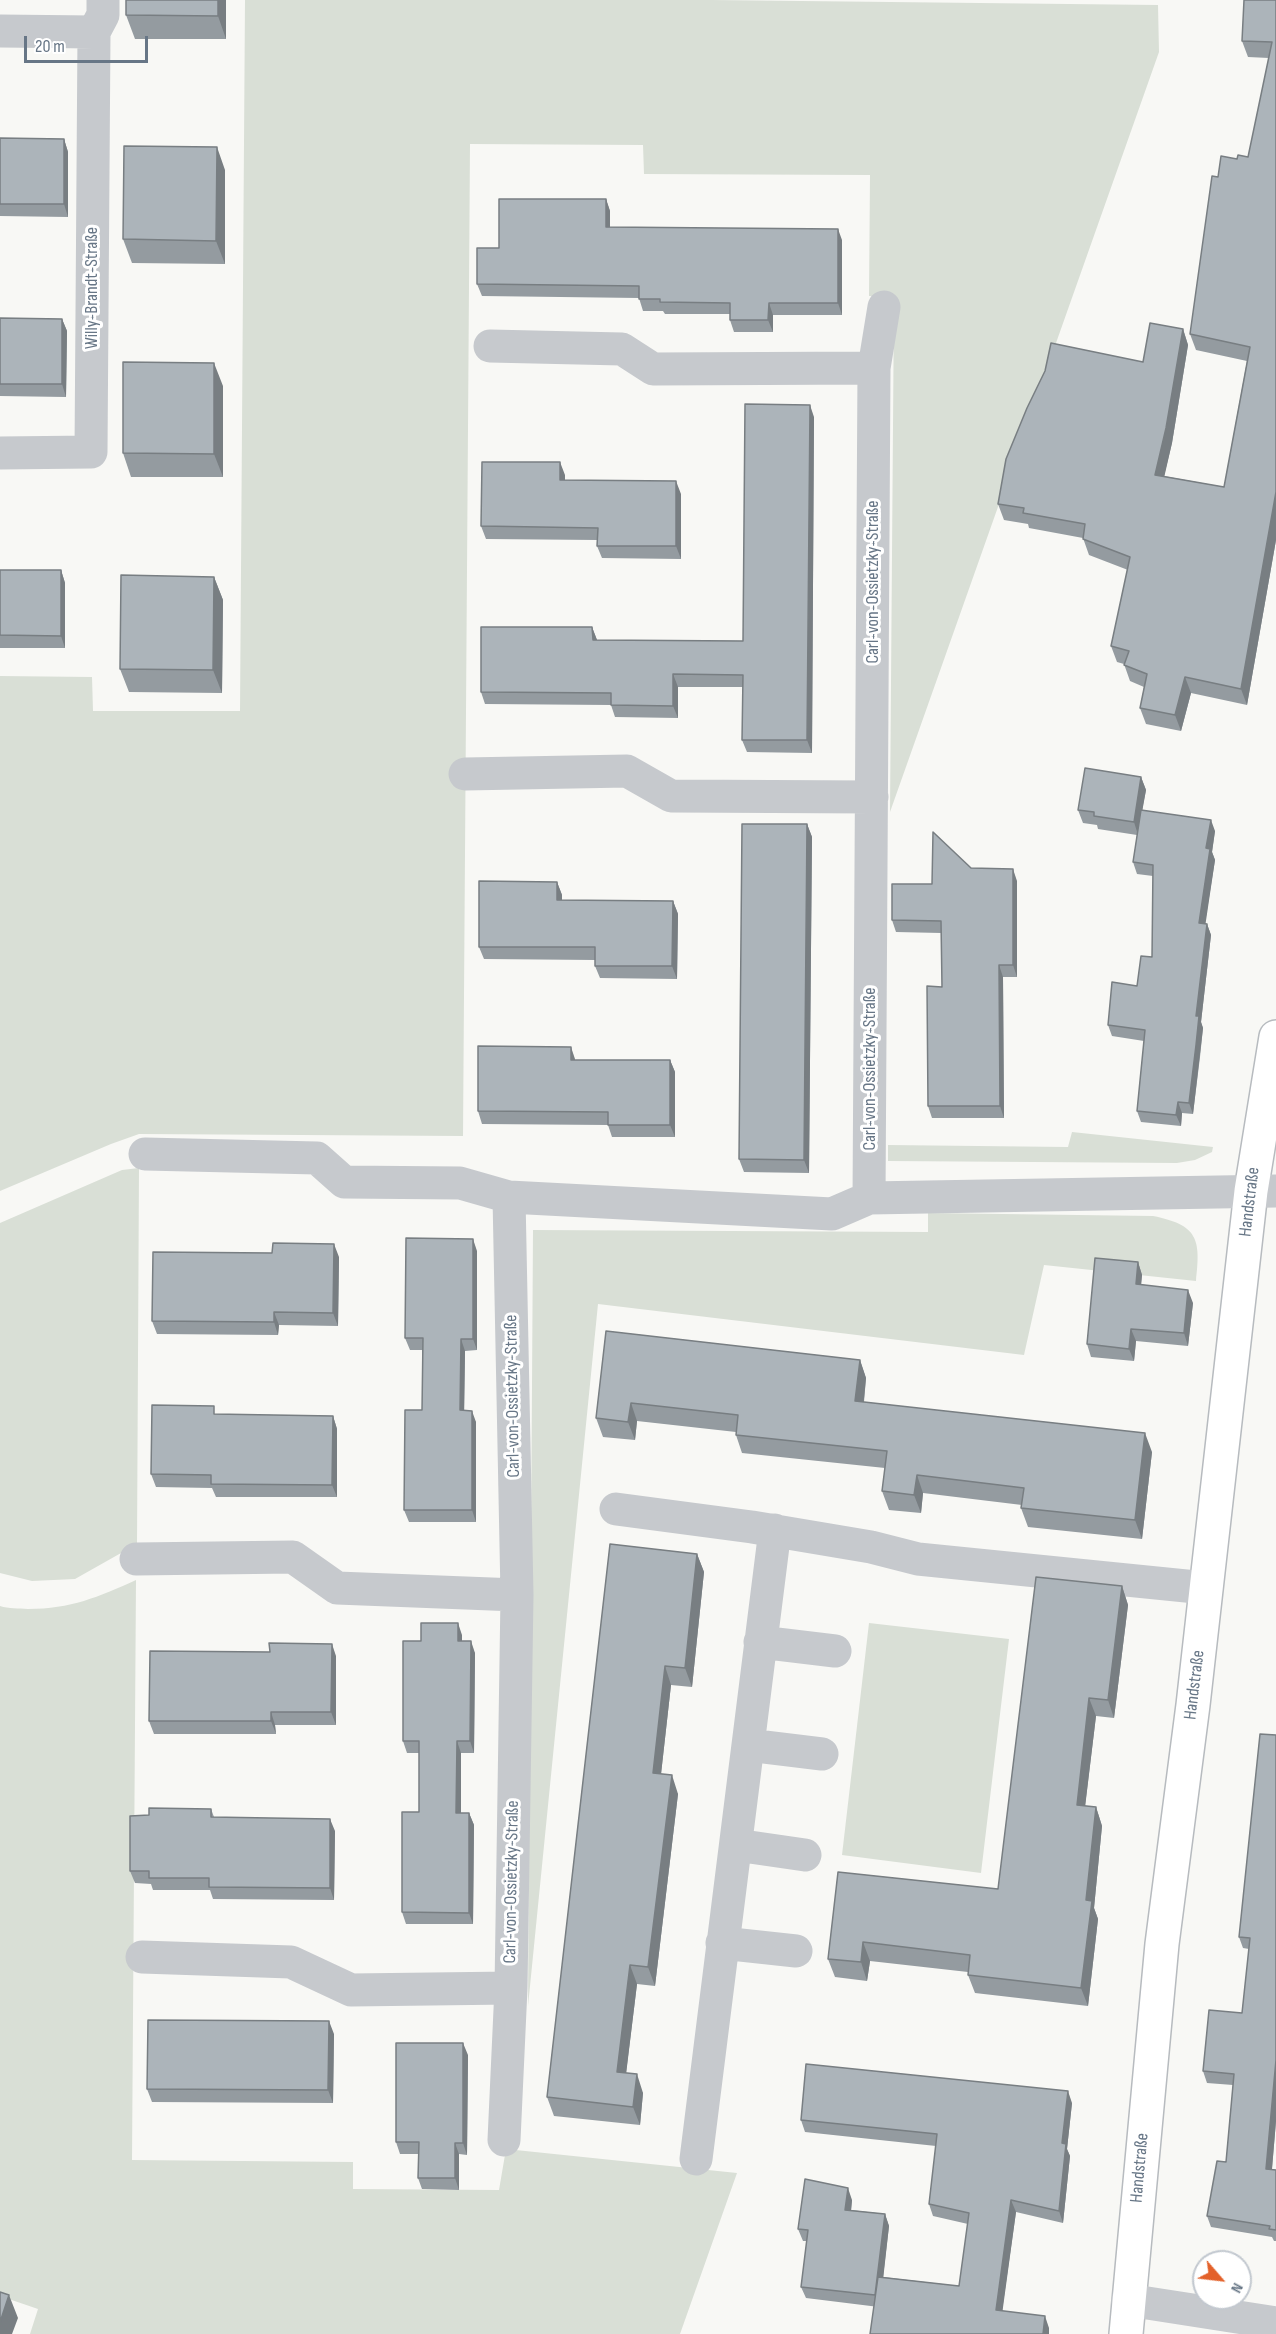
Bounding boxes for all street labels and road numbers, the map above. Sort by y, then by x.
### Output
street label: Willy-Brandt-Straße [81,227,103,349]
street label: Carl-von-Ossietzky-Straße [862,501,884,663]
street label: Carl-von-Ossietzky-Straße [859,988,881,1150]
street label: Handstraße [1235,1166,1265,1238]
street label: Carl-von-Ossietzky-Straße [501,1314,525,1478]
street label: Handstraße [1180,1649,1210,1721]
street label: Carl-von-Ossietzky-Straße [500,1800,524,1964]
street label: Handstraße [1126,2132,1154,2204]

